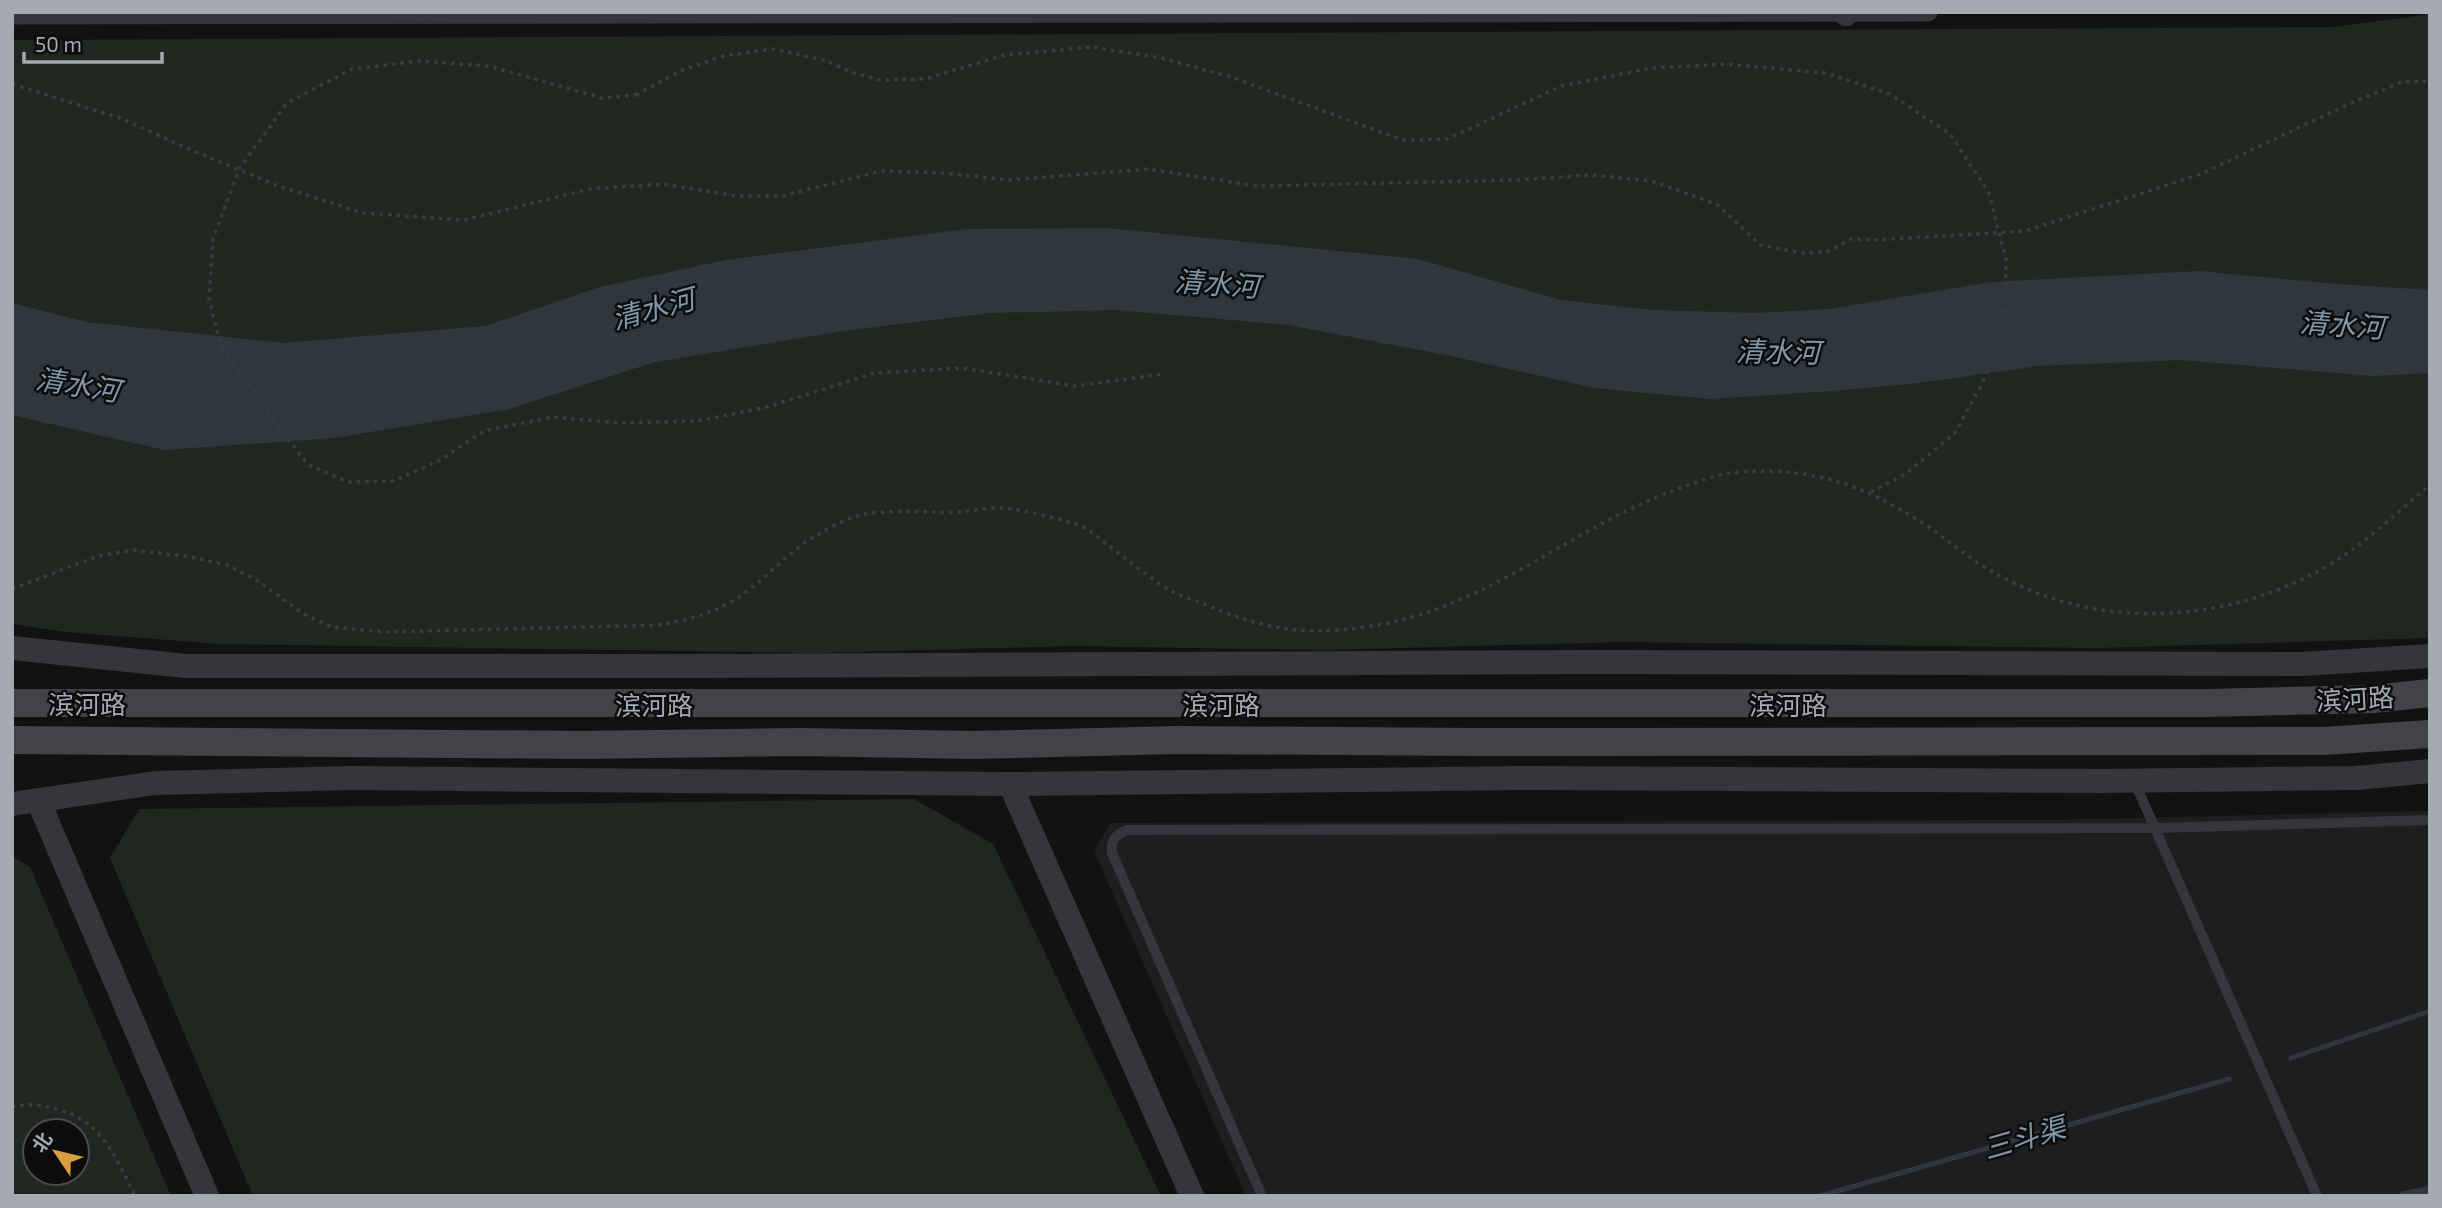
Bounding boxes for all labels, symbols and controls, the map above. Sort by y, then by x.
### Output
scale bar [24,21,163,65]
text: 50 m [35,31,82,56]
water label: 清水河 [1174,263,1265,303]
water label: 清水河 [608,279,703,335]
water label: 清水河 [2299,304,2390,344]
water label: 清水河 [1736,333,1825,369]
water label: 清水河 [34,361,127,408]
street label: 滨河路 [2315,680,2395,716]
street label: 滨河路 [48,688,126,719]
street label: 滨河路 [615,689,693,720]
street label: 滨河路 [1182,689,1260,720]
street label: 滨河路 [1749,689,1827,720]
water label: 三斗渠 [1979,1108,2073,1165]
north arrow [21,1117,91,1187]
text: 北 [27,1128,57,1156]

